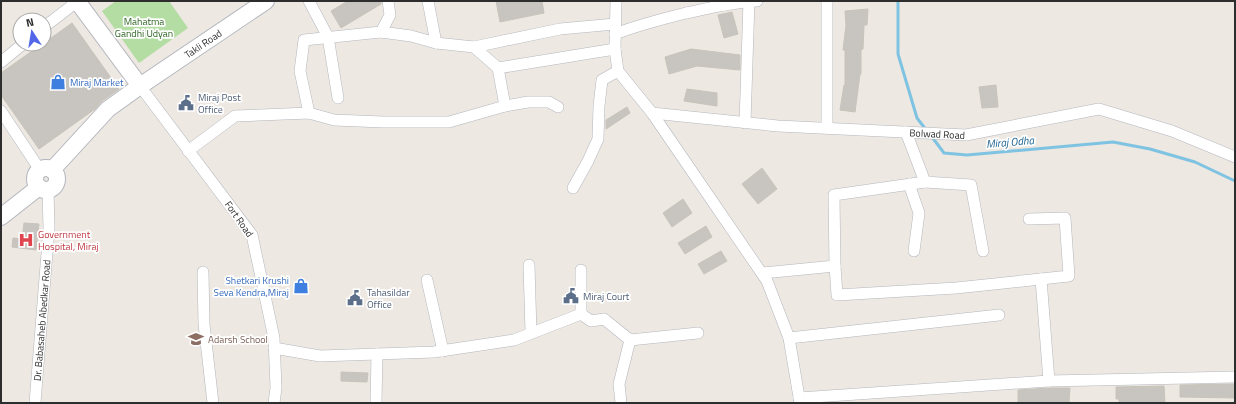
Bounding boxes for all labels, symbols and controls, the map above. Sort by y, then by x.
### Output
north arrow [12,12,52,52]
text: N [25,14,35,31]
park label: Mahatma Gandhi Udyan [115,14,173,41]
street label: Takli Road [181,25,225,62]
shop icon: Miraj Market [49,73,67,91]
place label: Miraj Market [70,75,124,90]
place label: Miraj Post Office [198,90,241,117]
public building icon: Miraj Post Office [177,94,195,112]
street label: Bolwad Road [909,125,965,142]
water label: Miraj Odha [986,132,1035,152]
street label: Fort Road [221,198,257,240]
place label: Government Hospital, Miraj [38,227,99,254]
hospital icon: Government Hospital, Miraj [17,231,35,249]
street label: Dr. Babasaheb Abedkar Road [29,259,54,381]
place label: Shetkari Krushi Seva Kendra,Miraj [213,273,289,300]
shop icon: Shetkari Krushi Seva Kendra,Miraj [292,277,310,295]
place label: Tahasildar Office [367,285,410,312]
public building icon: Miraj Court [562,287,580,305]
public building icon: Tahasildar Office [346,289,364,307]
place label: Miraj Court [583,289,630,304]
school or university icon: Adarsh School [187,330,205,348]
place label: Adarsh School [208,332,268,347]

